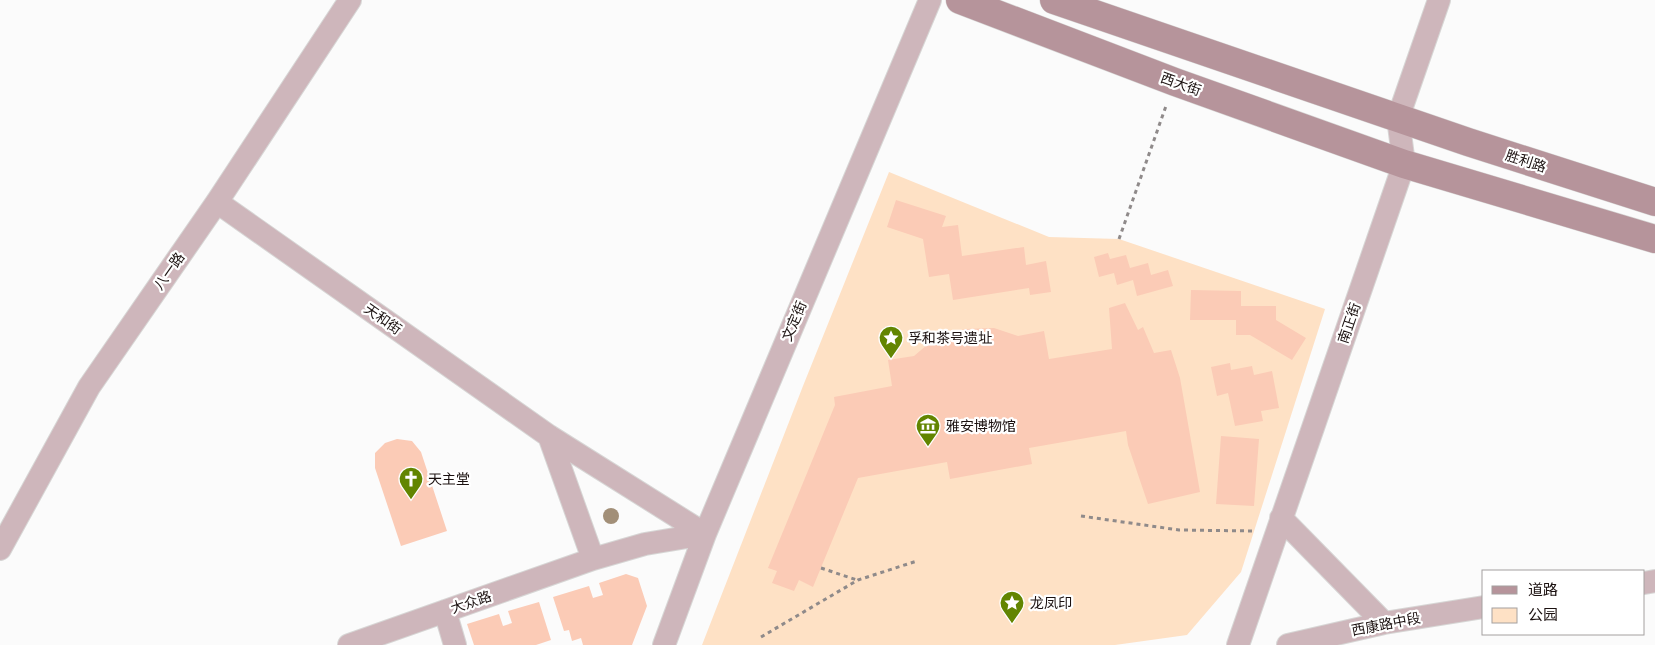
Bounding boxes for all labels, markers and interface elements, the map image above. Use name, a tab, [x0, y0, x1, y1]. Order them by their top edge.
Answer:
street label: 西大街	[1159, 69, 1203, 99]
street label: 胜利路	[1504, 147, 1548, 175]
street label: 八一路	[150, 249, 188, 293]
street label: 文定街	[778, 299, 810, 343]
street label: 天和街	[361, 300, 405, 338]
street label: 南正街	[1335, 301, 1363, 345]
place icon: 孚和茶号遗址	[878, 325, 904, 359]
place label: 孚和茶号遗址	[908, 330, 992, 346]
museum icon: 雅安博物馆	[915, 413, 941, 447]
place label: 雅安博物馆	[946, 418, 1016, 434]
church icon: 天主堂	[398, 466, 424, 500]
place label: 天主堂	[428, 471, 470, 487]
legend	[1482, 570, 1645, 635]
text: 道路	[1528, 581, 1558, 598]
street label: 大众路	[449, 588, 493, 616]
place icon: 龙凤印	[999, 590, 1025, 624]
place label: 龙凤印	[1030, 595, 1072, 611]
text: 公园	[1528, 606, 1558, 623]
street label: 西康路中段	[1350, 609, 1422, 639]

